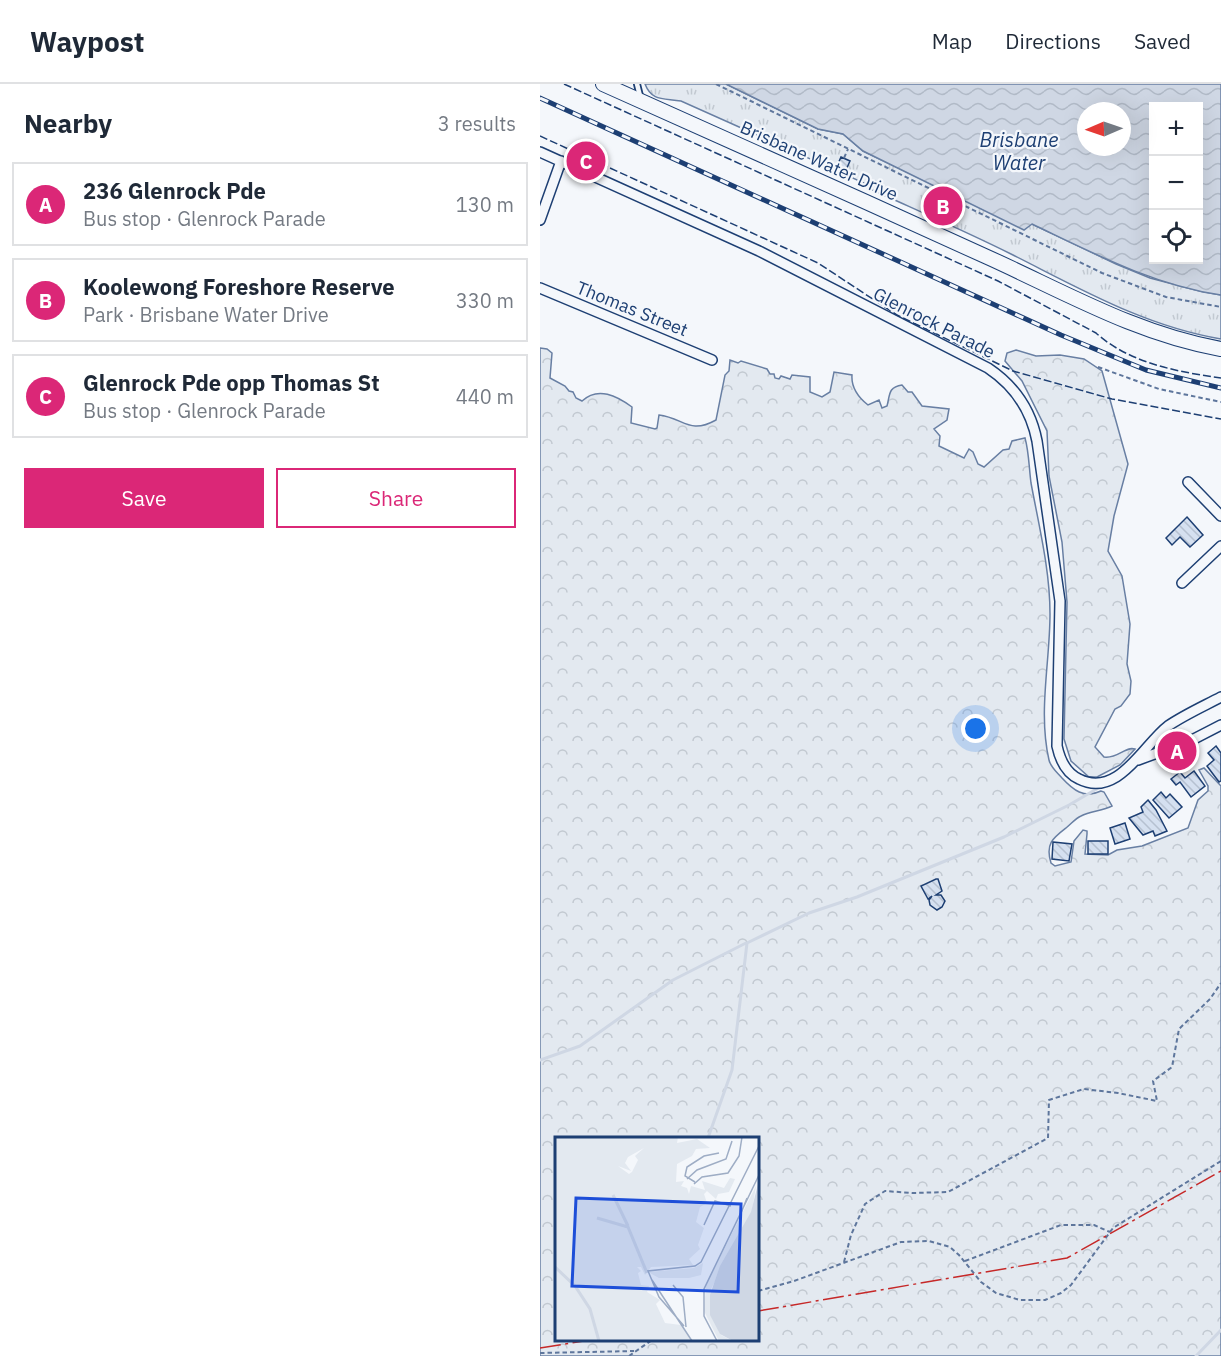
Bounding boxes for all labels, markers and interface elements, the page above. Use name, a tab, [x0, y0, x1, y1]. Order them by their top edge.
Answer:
text: Waypost	[30, 23, 144, 60]
text: Map	[932, 27, 972, 55]
text: Directions	[1005, 27, 1101, 55]
text: Saved	[1134, 27, 1191, 55]
north arrow	[1077, 102, 1131, 156]
map controls	[1149, 102, 1203, 264]
button: +	[1149, 102, 1203, 156]
text: Nearby	[24, 106, 112, 140]
text: 3 results	[438, 110, 516, 137]
street label: Brisbane Water Drive	[737, 115, 902, 206]
water label: Brisbane Water	[979, 126, 1059, 176]
pin: C	[566, 138, 606, 184]
button: −	[1149, 156, 1203, 210]
text: 236 Glenrock Pde	[83, 176, 266, 205]
pin: B	[924, 184, 962, 228]
text: A	[39, 191, 52, 218]
text: 130 m	[456, 191, 514, 218]
text: Bus stop · Glenrock Parade	[83, 205, 326, 232]
button: locate	[1149, 210, 1203, 264]
text: Koolewong Foreshore Reserve	[83, 272, 395, 301]
street label: Thomas Street	[573, 276, 691, 341]
street label: Glenrock Parade	[869, 282, 999, 363]
text: B	[39, 287, 52, 314]
text: 330 m	[456, 287, 514, 314]
text: Park · Brisbane Water Drive	[83, 301, 329, 328]
text: Glenrock Pde opp Thomas St	[83, 368, 380, 397]
text: C	[39, 383, 52, 410]
text: 440 m	[456, 383, 514, 410]
text: Bus stop · Glenrock Parade	[83, 397, 326, 424]
button: Save	[24, 468, 264, 528]
button: Share	[276, 468, 516, 528]
your location	[961, 714, 990, 743]
pin: A	[1158, 728, 1196, 774]
inset map	[555, 1137, 759, 1341]

